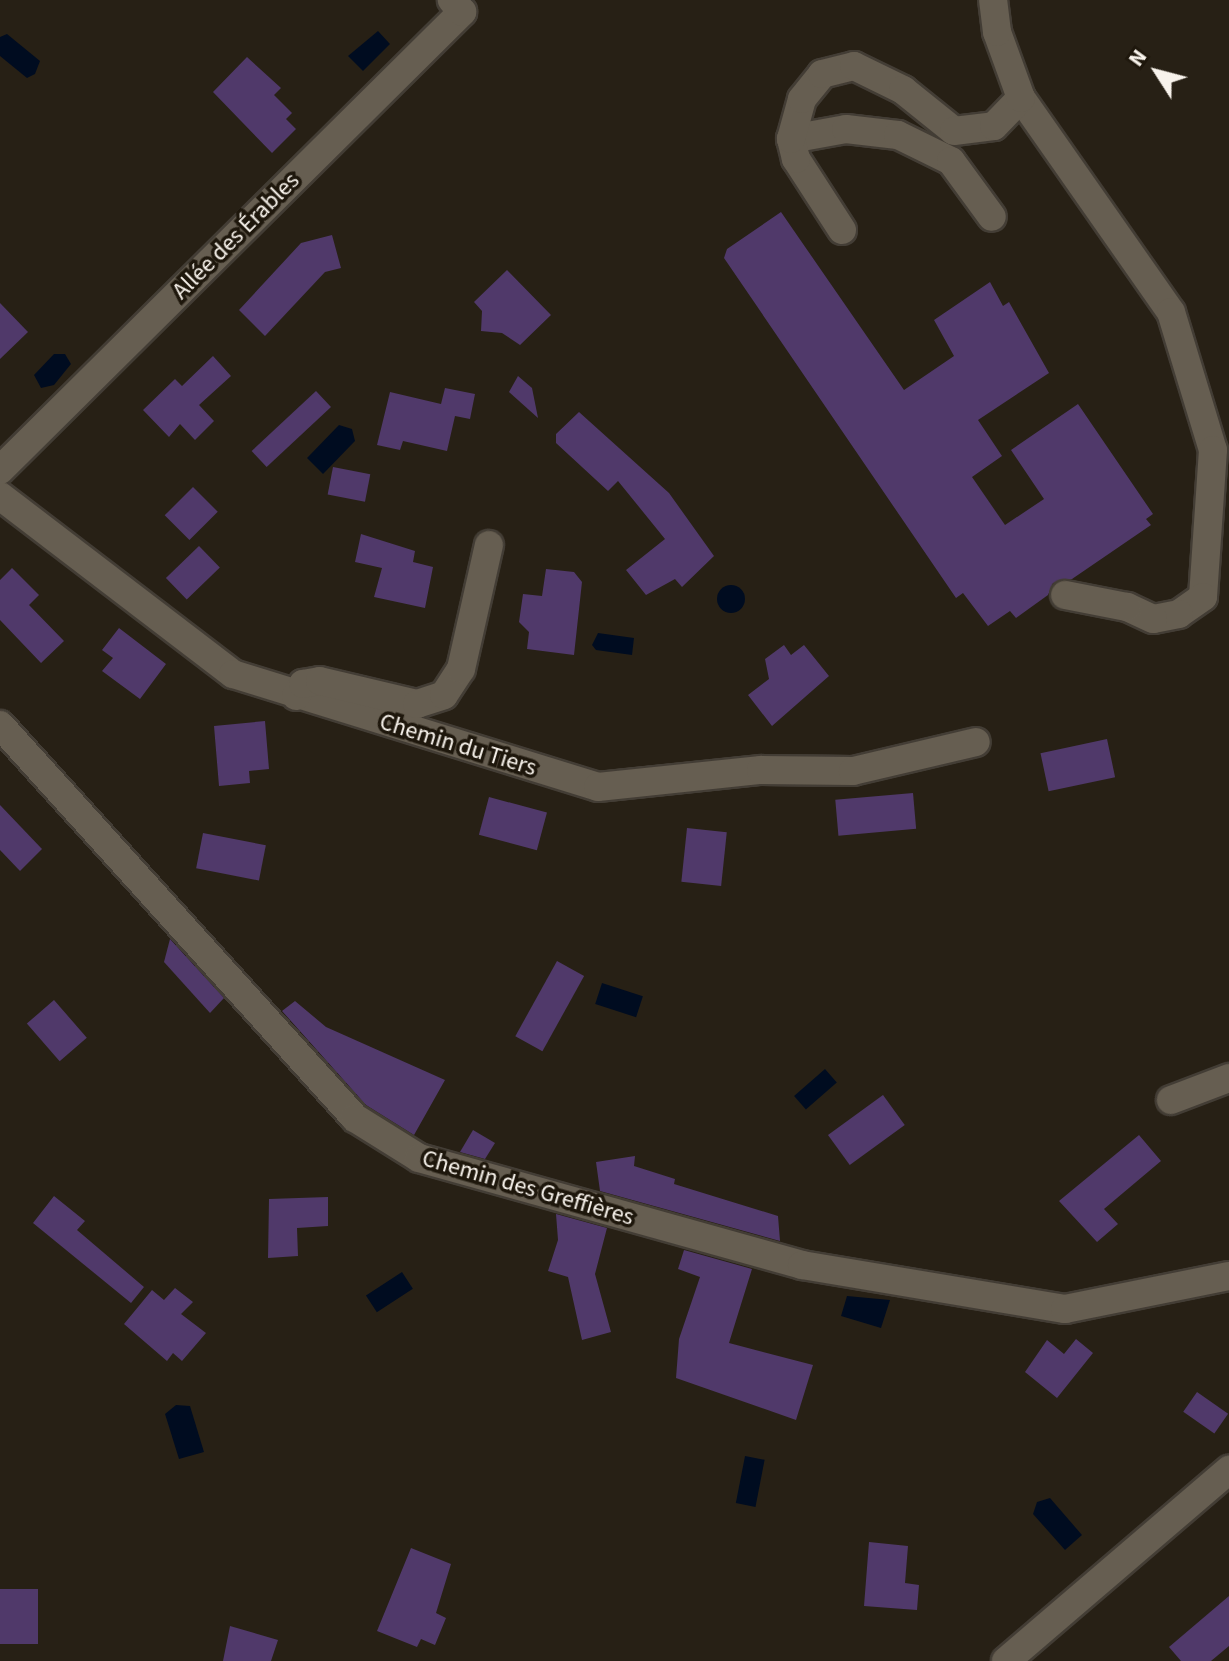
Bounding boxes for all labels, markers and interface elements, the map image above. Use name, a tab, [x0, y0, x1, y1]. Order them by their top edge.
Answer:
north arrow	[1117, 32, 1197, 112]
text: N	[1120, 43, 1155, 73]
street label: Allée des Érables	[166, 166, 306, 306]
street label: Chemin du Tiers	[376, 707, 540, 783]
street label: Chemin des Greffières	[419, 1144, 637, 1232]

